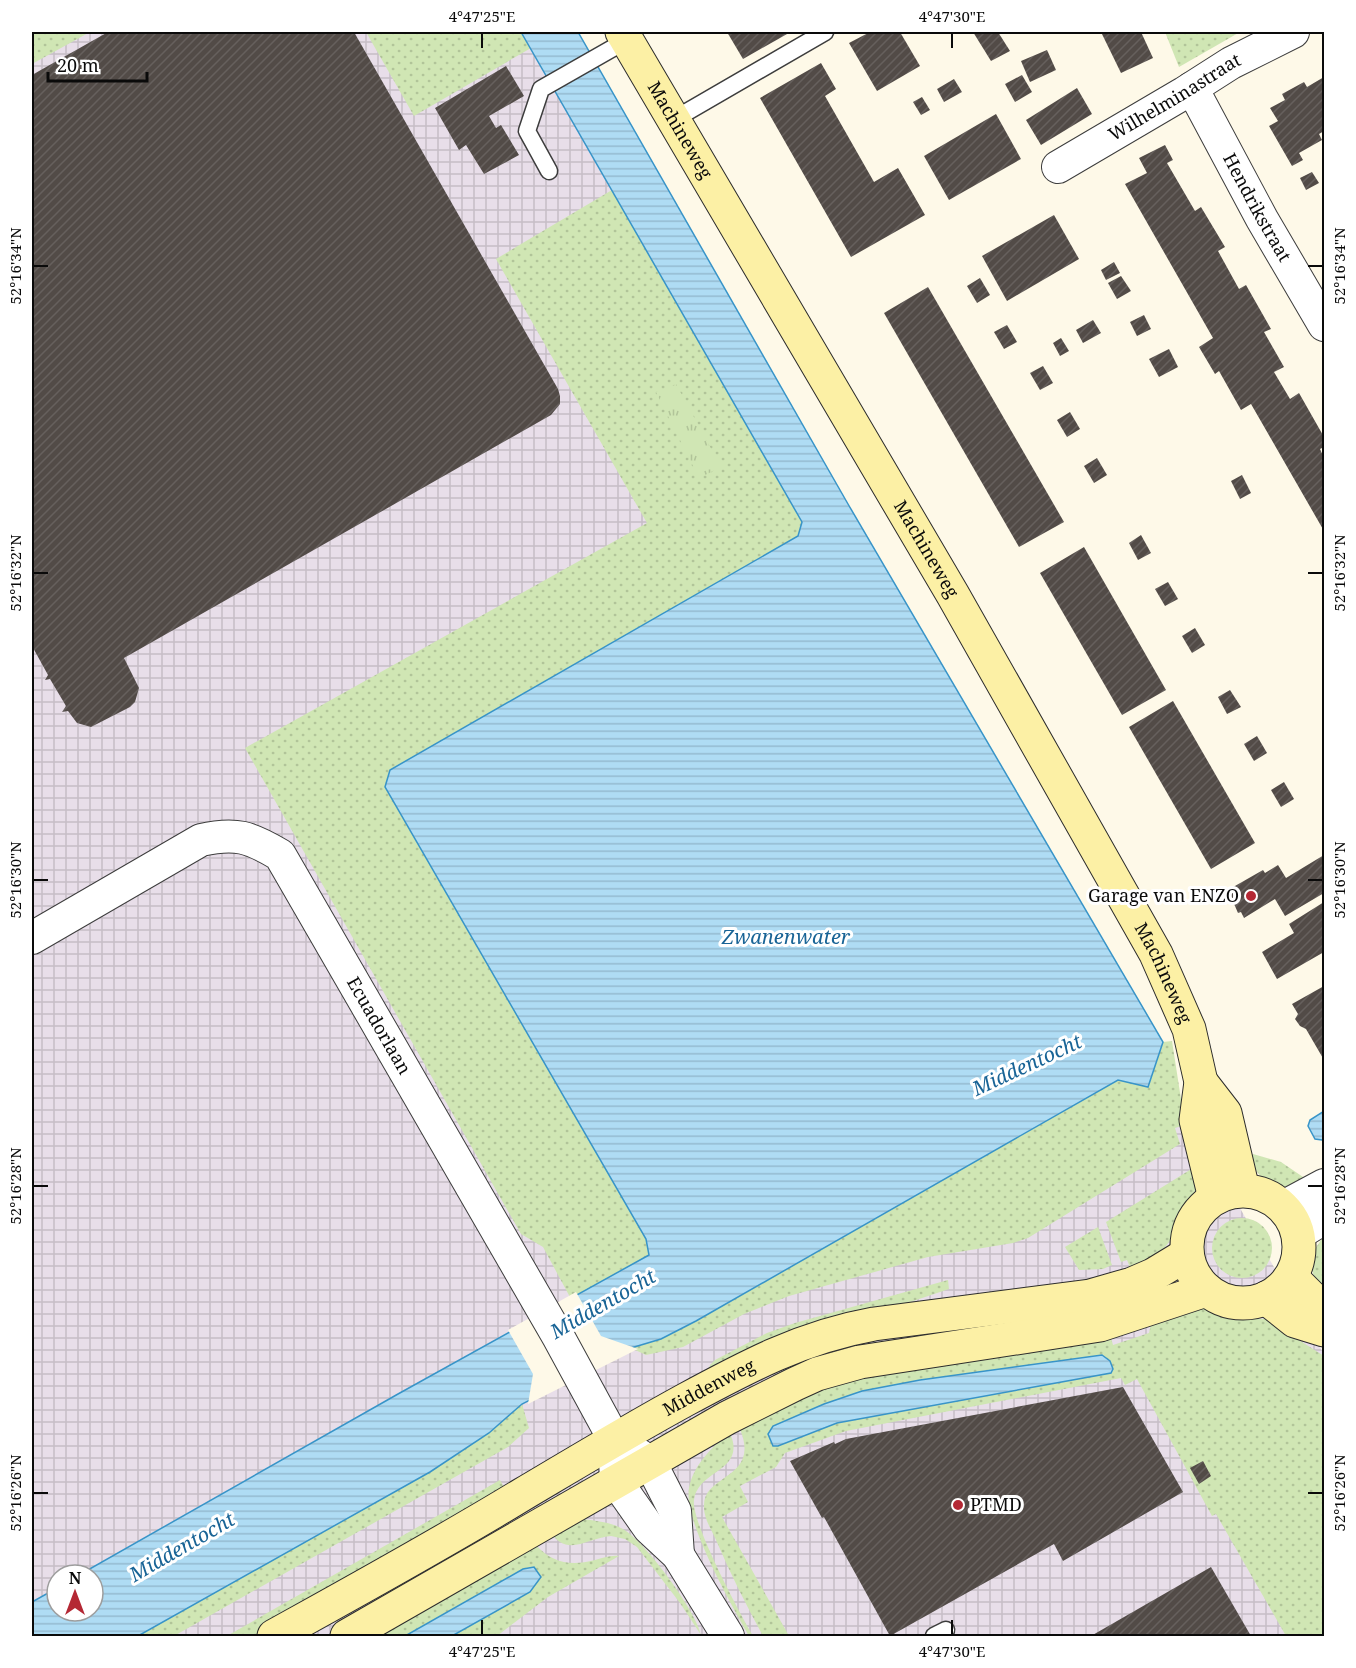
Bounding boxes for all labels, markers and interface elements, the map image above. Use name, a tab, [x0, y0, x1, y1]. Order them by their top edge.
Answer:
text: 4°47'25"E	[449, 6, 515, 26]
text: 4°47'30"E	[919, 6, 985, 26]
scale bar	[48, 45, 147, 83]
street label: Wilhelminastraat	[1104, 47, 1244, 146]
text: 20 m	[57, 53, 99, 77]
street label: Machineweg	[643, 77, 719, 183]
street label: Hendrikstraat	[1218, 149, 1297, 266]
text: 52°16'34"N	[5, 227, 25, 305]
text: 52°16'34"N	[1329, 227, 1349, 305]
street label: Machineweg	[889, 496, 965, 602]
text: 52°16'32"N	[5, 534, 25, 612]
text: 52°16'32"N	[1329, 534, 1349, 612]
text: 52°16'30"N	[5, 841, 25, 919]
text: 52°16'30"N	[1329, 841, 1349, 919]
place label: Garage van ENZO	[1088, 883, 1239, 907]
marker: Garage van ENZO	[1244, 889, 1258, 903]
street label: Machineweg	[1130, 918, 1198, 1027]
water label: Zwanenwater	[721, 923, 851, 950]
street label: Ecuadorlaan	[342, 972, 417, 1079]
water label: Middentocht	[967, 1027, 1086, 1102]
text: 52°16'28"N	[5, 1147, 25, 1225]
text: 52°16'28"N	[1329, 1147, 1349, 1225]
water label: Middentocht	[544, 1262, 661, 1345]
street label: Middenweg	[658, 1352, 759, 1421]
text: 52°16'26"N	[5, 1454, 25, 1532]
text: 52°16'26"N	[1329, 1454, 1349, 1532]
place label: PTMD	[970, 1492, 1022, 1516]
marker: PTMD	[951, 1498, 965, 1512]
water label: Middentocht	[123, 1505, 240, 1588]
north arrow	[45, 1563, 105, 1623]
text: N	[69, 1567, 82, 1589]
text: 4°47'25"E	[449, 1641, 515, 1661]
text: 4°47'30"E	[919, 1641, 985, 1661]

